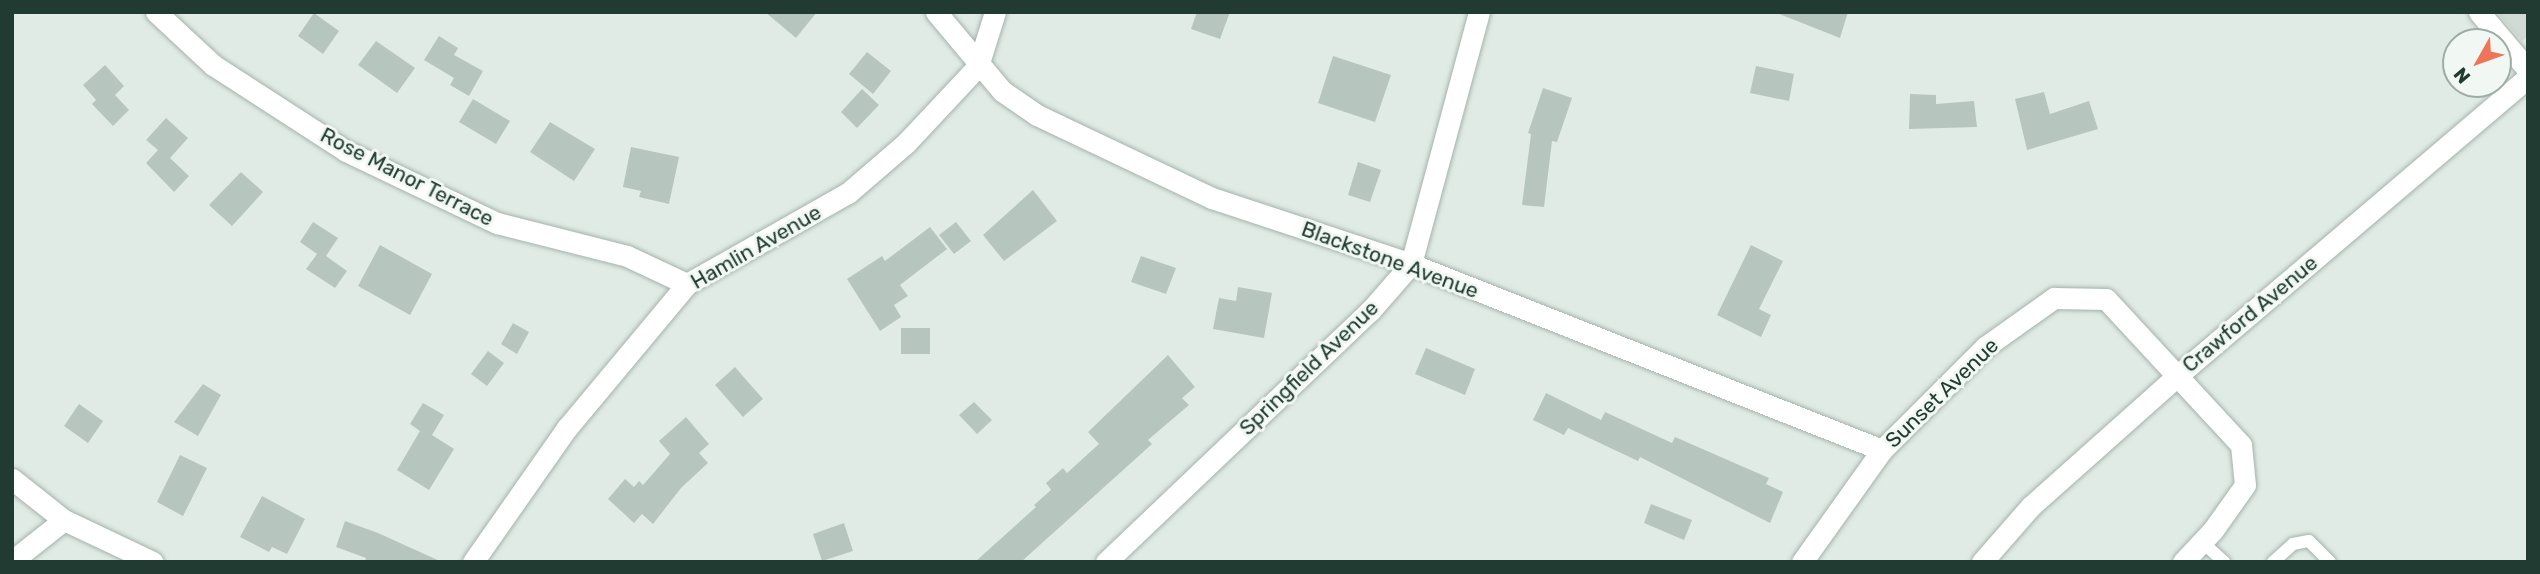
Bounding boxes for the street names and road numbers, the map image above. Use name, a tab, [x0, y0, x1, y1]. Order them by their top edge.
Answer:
street label: Rose Manor Terrace	[316, 122, 498, 232]
street label: Hamlin Avenue	[686, 199, 826, 295]
street label: Blackstone Avenue	[1298, 216, 1482, 304]
street label: Crawford Avenue	[2177, 250, 2323, 378]
street label: Springfield Avenue	[1234, 295, 1384, 441]
street label: Sunset Avenue	[1880, 333, 2004, 453]

